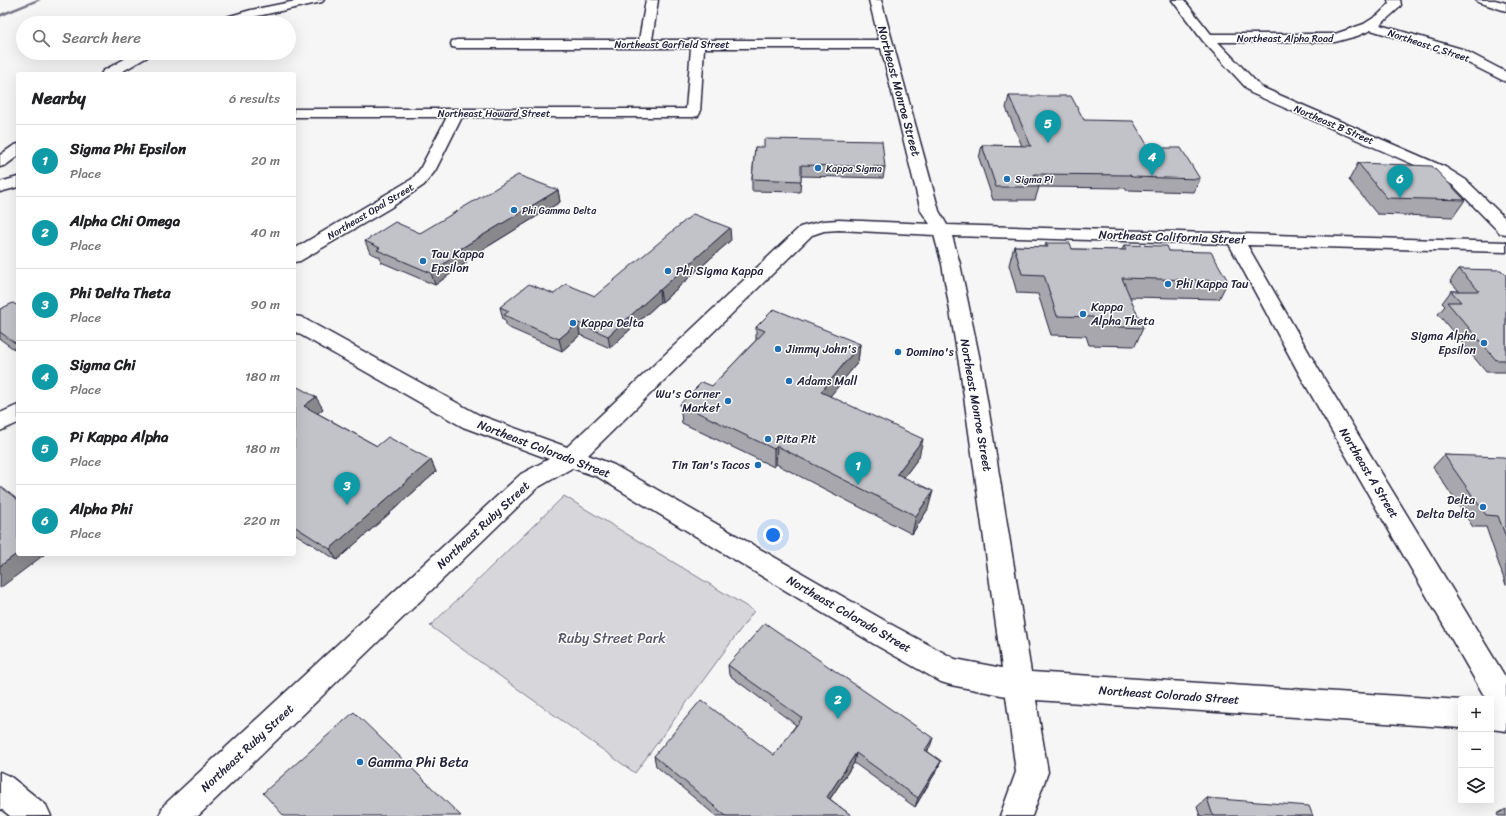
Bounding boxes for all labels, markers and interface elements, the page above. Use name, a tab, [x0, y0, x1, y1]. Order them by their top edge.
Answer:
search box	[16, 16, 296, 60]
street label: Northeast Monroe Street	[871, 23, 927, 159]
street label: Northeast C Street	[1385, 24, 1473, 68]
text: Search here	[62, 25, 141, 51]
icon: search	[30, 27, 52, 49]
street label: Northeast Alpha Road	[1237, 30, 1334, 48]
street label: Northeast Garfield Street	[614, 36, 730, 54]
text: Nearby	[32, 83, 86, 113]
text: 6 results	[229, 87, 280, 110]
street label: Northeast B Street	[1291, 100, 1377, 150]
street label: Northeast Howard Street	[438, 105, 551, 123]
pin: 5	[1035, 110, 1061, 143]
text: Sigma Phi Epsilon	[70, 136, 186, 162]
pin: 4	[1139, 143, 1165, 176]
text: 1	[42, 149, 48, 172]
text: 20 m	[251, 149, 280, 172]
place label: Kappa Sigma	[826, 160, 882, 178]
text: Place	[70, 162, 101, 185]
marker: Kappa Sigma	[813, 163, 823, 173]
pin: 6	[1387, 165, 1413, 198]
place label: Sigma Pi	[1015, 171, 1053, 189]
marker: Sigma Pi	[1002, 174, 1012, 184]
street label: Northeast Opal Street	[324, 178, 418, 245]
place label: Phi Gamma Delta	[522, 202, 597, 220]
marker: Phi Gamma Delta	[509, 205, 519, 215]
text: Alpha Chi Omega	[70, 208, 180, 234]
text: 2	[41, 221, 49, 244]
text: 40 m	[250, 221, 280, 244]
street label: Northeast California Street	[1098, 223, 1247, 251]
text: Place	[70, 234, 101, 257]
place label: Tau Kappa Epsilon	[431, 243, 484, 279]
marker: Tau Kappa Epsilon	[418, 256, 428, 266]
place label: Phi Sigma Kappa	[676, 260, 764, 282]
marker: Phi Sigma Kappa	[663, 266, 673, 276]
place label: Phi Kappa Tau	[1176, 273, 1249, 295]
marker: Phi Kappa Tau	[1163, 279, 1173, 289]
text: Phi Delta Theta	[70, 280, 171, 306]
text: 3	[41, 293, 49, 316]
text: 90 m	[250, 293, 280, 316]
place label: Kappa Alpha Theta	[1090, 296, 1154, 332]
text: Place	[70, 306, 101, 329]
marker: Kappa Alpha Theta	[1078, 309, 1088, 319]
place label: Kappa Delta	[581, 312, 644, 334]
marker: Kappa Delta	[568, 318, 578, 328]
place label: Sigma Alpha Epsilon	[1411, 325, 1477, 361]
street label: Northeast Monroe Street	[953, 337, 999, 473]
place label: Jimmy John's	[785, 338, 857, 360]
marker: Sigma Alpha Epsilon	[1479, 338, 1489, 348]
place label: Domino's	[906, 341, 954, 363]
marker: Jimmy John's	[773, 344, 783, 354]
marker: Domino's	[893, 347, 903, 357]
text: Sigma Chi	[70, 352, 135, 378]
text: 4	[41, 365, 49, 388]
text: 180 m	[245, 365, 280, 388]
place label: Adams Mall	[796, 370, 858, 392]
marker: Adams Mall	[784, 376, 794, 386]
text: Place	[70, 378, 101, 401]
place label: Wu's Corner Market	[655, 383, 721, 419]
marker: Wu's Corner Market	[723, 396, 733, 406]
street label: Northeast Colorado Street	[474, 413, 614, 485]
street label: Northeast A Street	[1333, 423, 1405, 523]
text: Pi Kappa Alpha	[70, 424, 169, 450]
place label: Pita Pit	[776, 428, 817, 450]
marker: Pita Pit	[763, 434, 773, 444]
text: 5	[41, 437, 49, 460]
text: 180 m	[245, 437, 280, 460]
text: Place	[70, 450, 101, 473]
pin: 1	[845, 452, 871, 485]
place label: Tin Tan's Tacos	[672, 454, 750, 476]
marker: Tin Tan's Tacos	[753, 460, 763, 470]
pin: 3	[334, 472, 360, 505]
street label: Northeast Ruby Street	[431, 475, 535, 575]
place label: Delta Delta Delta	[1416, 489, 1476, 525]
text: Alpha Phi	[70, 496, 132, 522]
marker: Delta Delta Delta	[1478, 502, 1488, 512]
text: 6	[41, 509, 49, 532]
text: 220 m	[243, 509, 280, 532]
text: Place	[70, 522, 101, 545]
your location	[763, 525, 783, 545]
street label: Northeast Colorado Street	[782, 569, 916, 659]
park label: Ruby Street Park	[558, 626, 666, 651]
street label: Northeast Colorado Street	[1098, 679, 1240, 711]
pin: 2	[825, 686, 851, 719]
map controls	[1458, 696, 1494, 804]
button: +	[1458, 696, 1494, 732]
street label: Northeast Ruby Street	[195, 698, 299, 798]
button: −	[1458, 732, 1494, 768]
place label: Gamma Phi Beta	[368, 750, 469, 775]
marker: Gamma Phi Beta	[355, 757, 365, 767]
button: layers	[1458, 768, 1494, 804]

